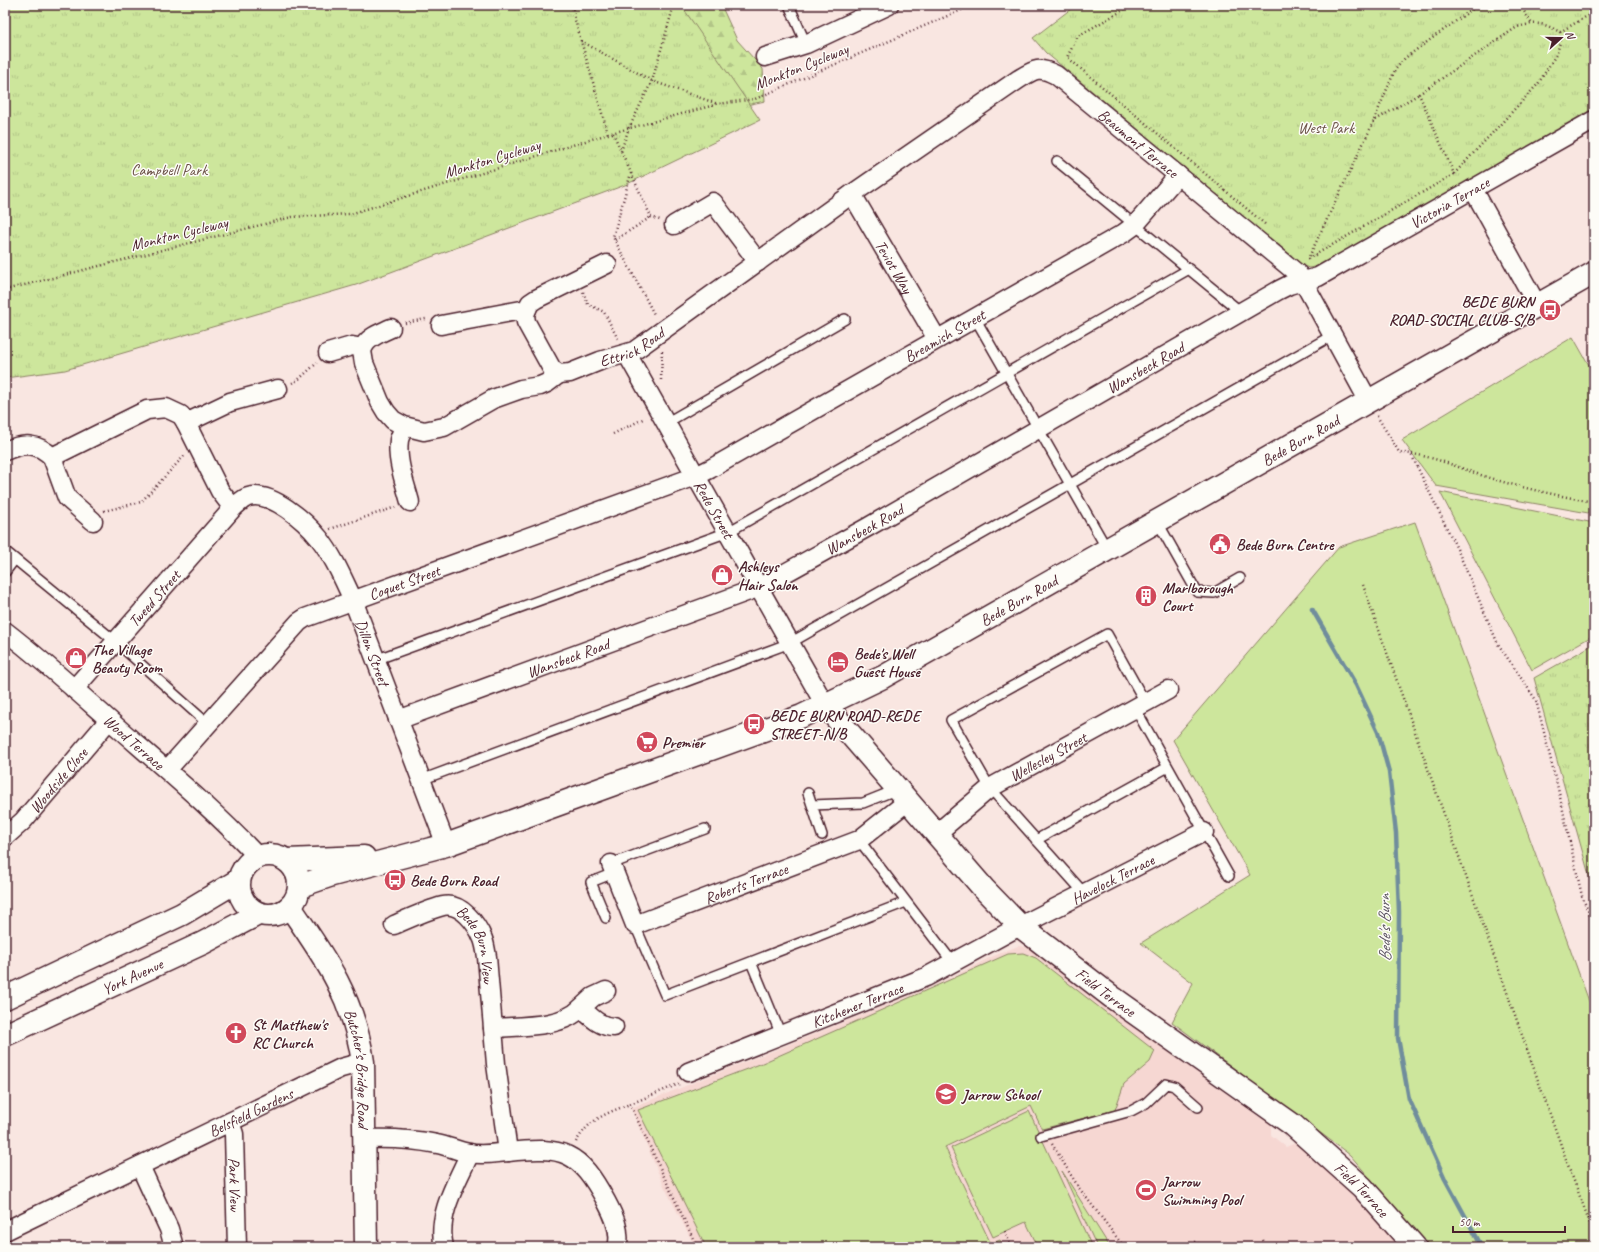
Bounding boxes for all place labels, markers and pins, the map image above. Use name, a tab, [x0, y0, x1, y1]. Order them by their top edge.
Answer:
place label: BEDE BURN ROAD-SOCIAL CLUB-S/B	[1389, 292, 1537, 330]
bus stop icon: BEDE BURN ROAD-SOCIAL CLUB-S/B	[1537, 297, 1563, 323]
public building icon: Bede Burn Centre	[1207, 531, 1233, 557]
place label: Bede Burn Centre	[1236, 535, 1335, 555]
place label: Ashleys Hair Salon	[738, 557, 799, 595]
shop icon: Ashleys Hair Salon	[709, 562, 735, 588]
place label: Marlborough Court	[1162, 578, 1234, 616]
building icon: Marlborough Court	[1133, 583, 1159, 609]
place label: The Village Beauty Room	[92, 640, 163, 678]
place label: Bede's Well Guest House	[854, 644, 921, 682]
shop icon: The Village Beauty Room	[63, 645, 89, 671]
hotel icon: Bede's Well Guest House	[825, 649, 851, 675]
place label: BEDE BURN ROAD-REDE STREET-N/B	[770, 706, 923, 744]
bus stop icon: BEDE BURN ROAD-REDE STREET-N/B	[741, 711, 767, 737]
supermarket icon: Premier	[634, 729, 660, 755]
place label: Premier	[662, 733, 707, 753]
bus stop icon: Bede Burn Road	[382, 867, 408, 893]
place label: Bede Burn Road	[410, 871, 500, 891]
place label: St Matthew's RC Church	[252, 1015, 329, 1053]
church icon: St Matthew's RC Church	[223, 1020, 249, 1046]
school or university icon: Jarrow School	[933, 1081, 959, 1107]
place label: Jarrow School	[961, 1085, 1042, 1105]
place label: Jarrow Swimming Pool	[1161, 1172, 1245, 1210]
sports icon: Jarrow Swimming Pool	[1133, 1177, 1159, 1203]

